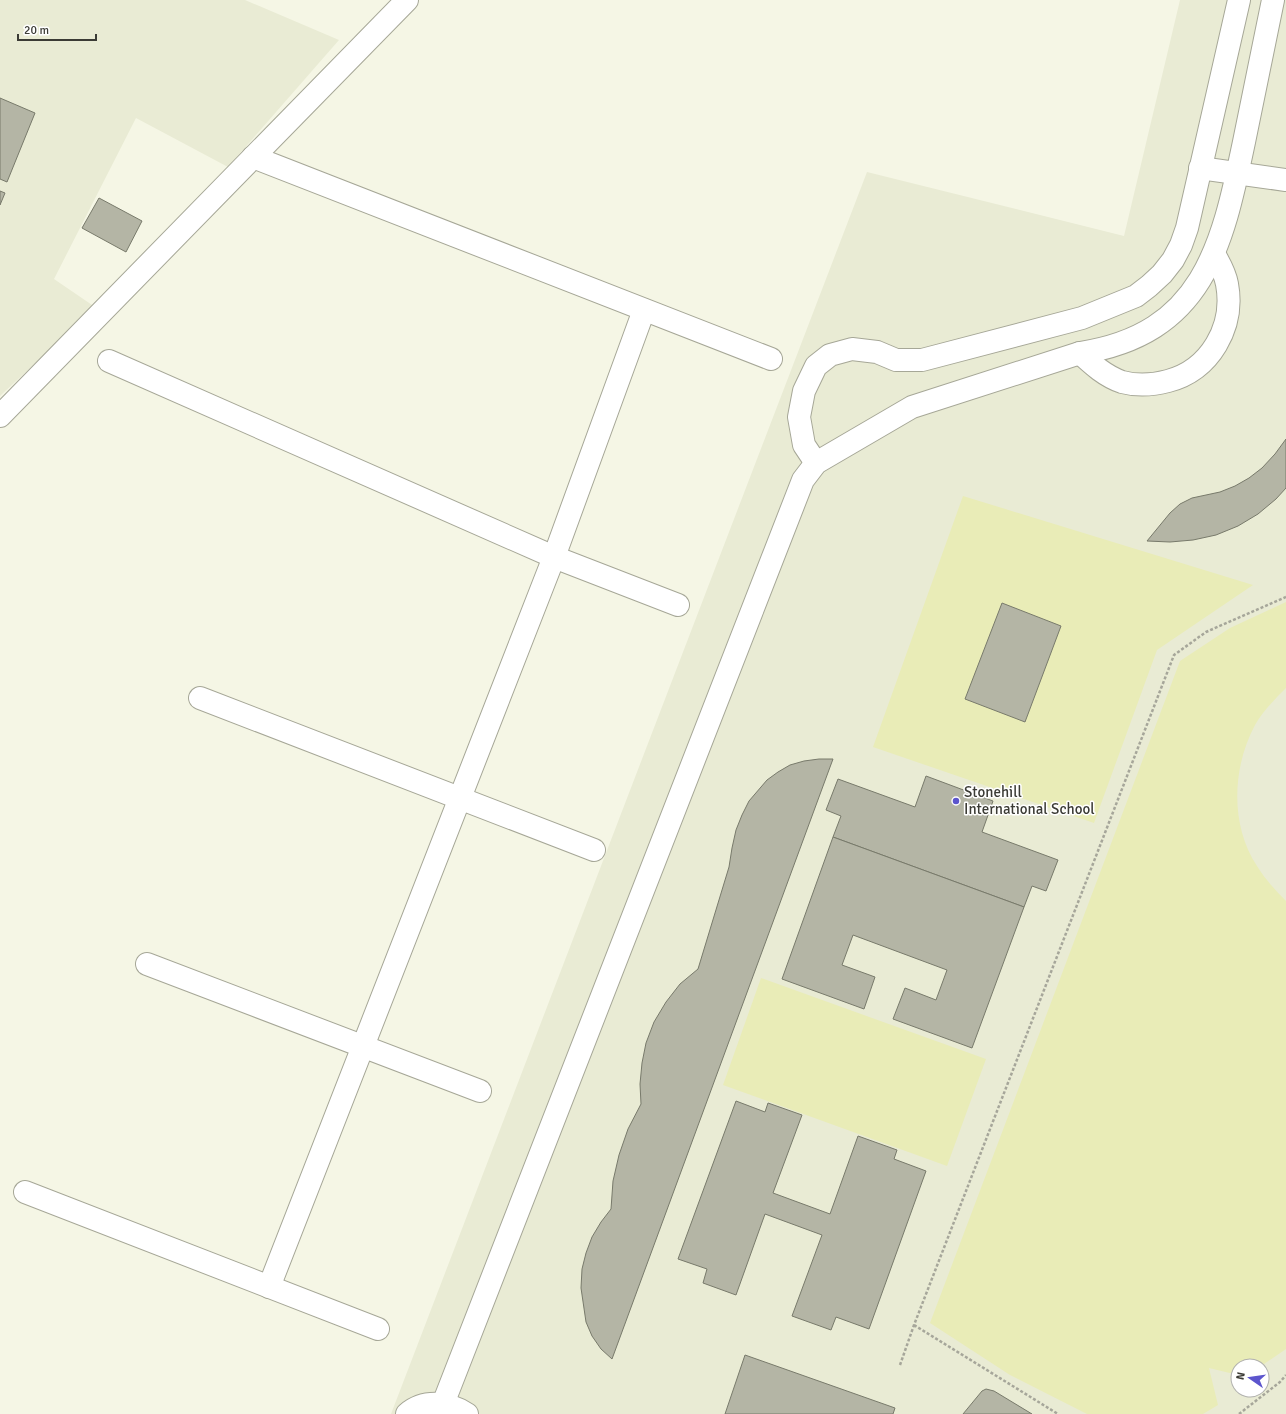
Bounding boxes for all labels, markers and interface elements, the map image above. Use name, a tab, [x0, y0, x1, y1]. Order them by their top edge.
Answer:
scale bar	[18, 16, 96, 42]
text: 20 m	[24, 23, 49, 38]
place label: Stonehill International School	[964, 783, 1095, 818]
marker: Stonehill International School	[951, 796, 961, 806]
north arrow	[1230, 1358, 1270, 1398]
text: N	[1234, 1371, 1248, 1381]

